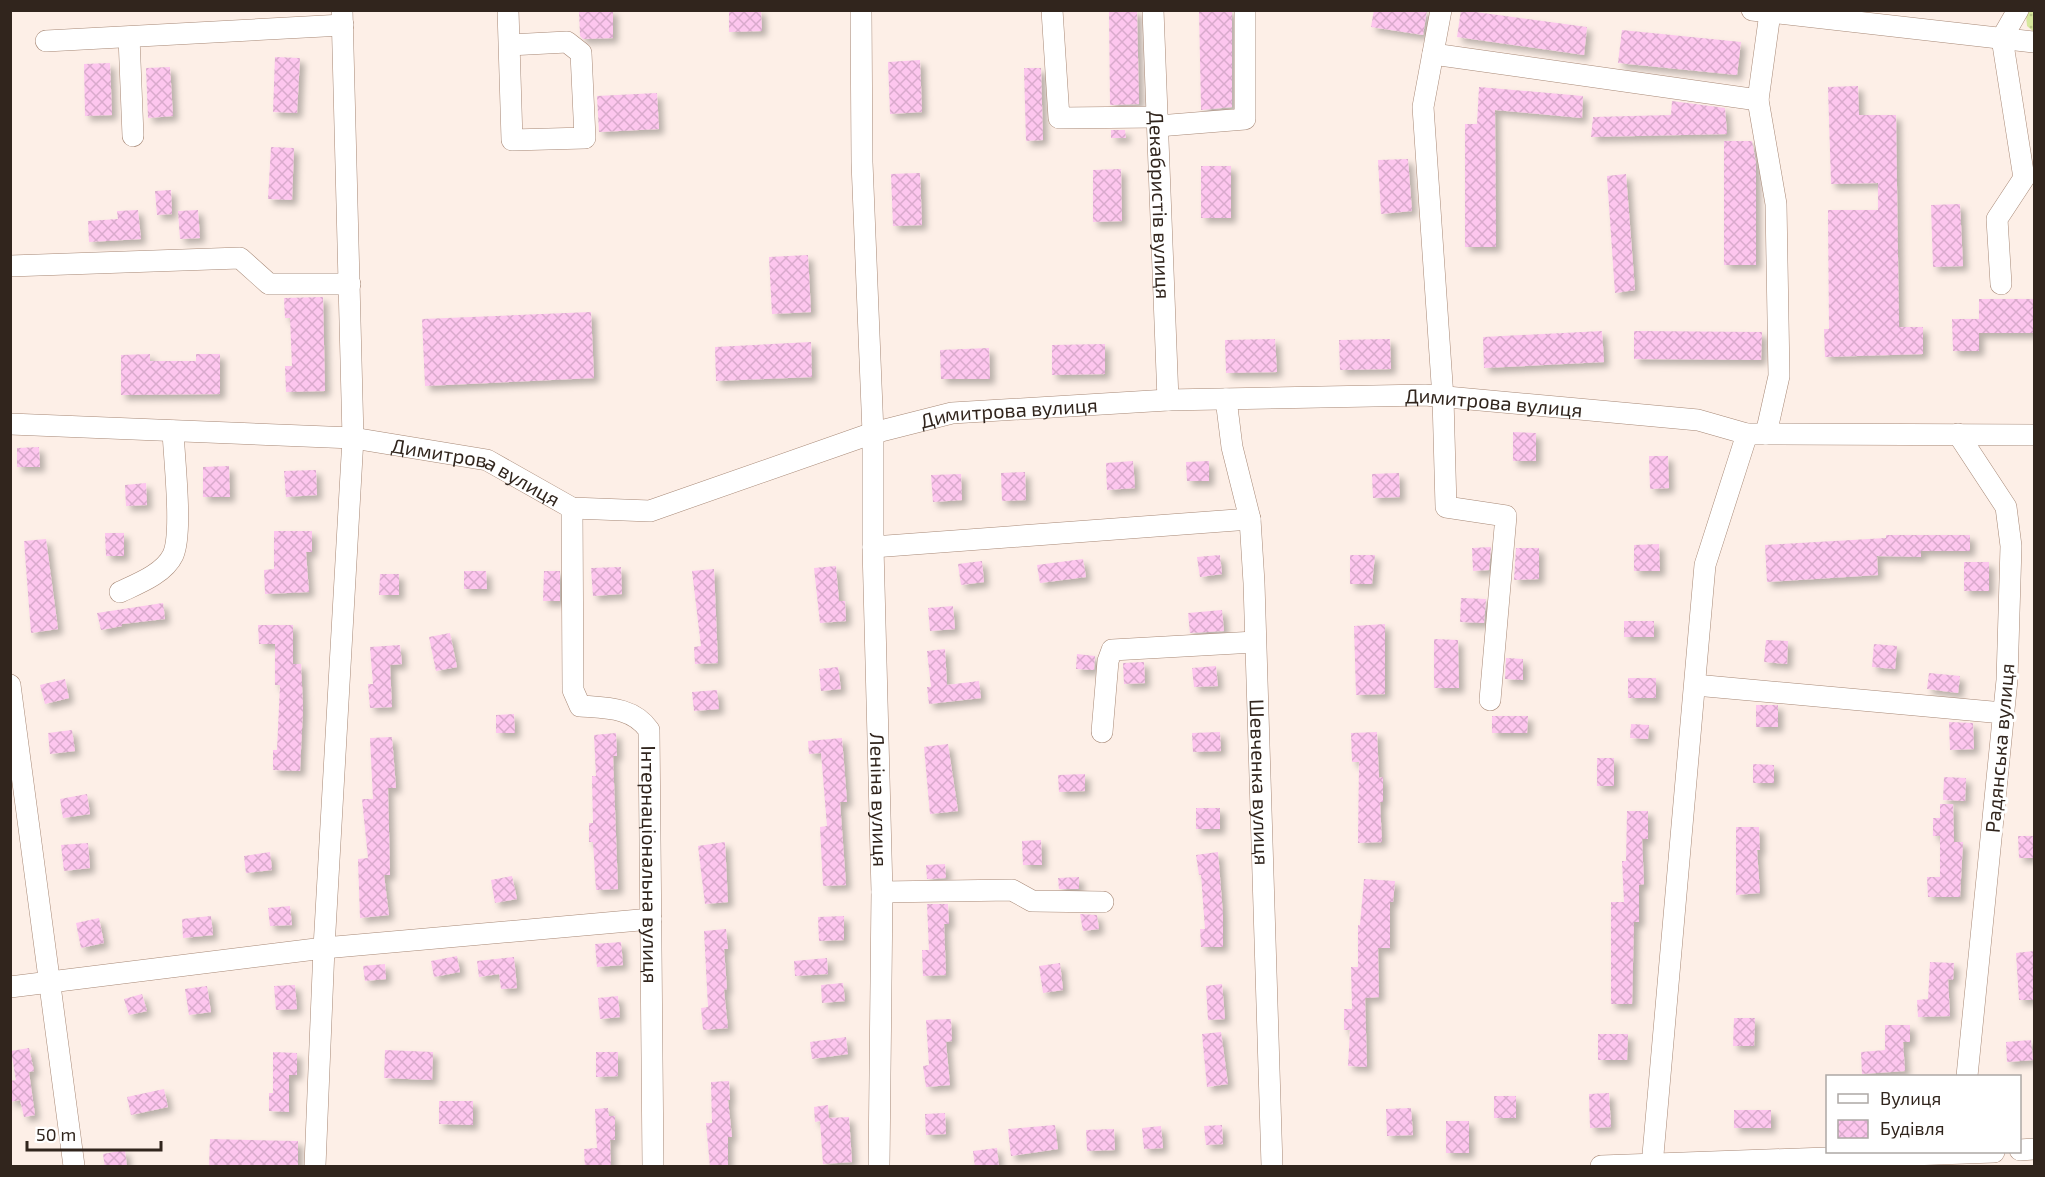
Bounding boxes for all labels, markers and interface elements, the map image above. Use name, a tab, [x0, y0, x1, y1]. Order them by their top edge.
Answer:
street label: Декабристів вулиця	[1145, 110, 1176, 299]
street label: Димитрова вулиця	[1405, 383, 1584, 421]
street label: Димитрова вулиця	[917, 392, 1098, 433]
street label: Димитрова вулиця	[390, 433, 564, 511]
street label: Радянська вулиця	[1980, 662, 2019, 834]
street label: Шевченка вулиця	[1246, 699, 1275, 866]
street label: Леніна вулиця	[866, 732, 893, 867]
street label: Інтернаціональна вулиця	[637, 745, 663, 984]
legend	[1826, 1075, 2021, 1153]
text: Вулиця	[1880, 1087, 1941, 1109]
scale bar	[27, 1114, 160, 1152]
text: Будівля	[1880, 1117, 1944, 1139]
text: 50 m	[36, 1123, 76, 1145]

